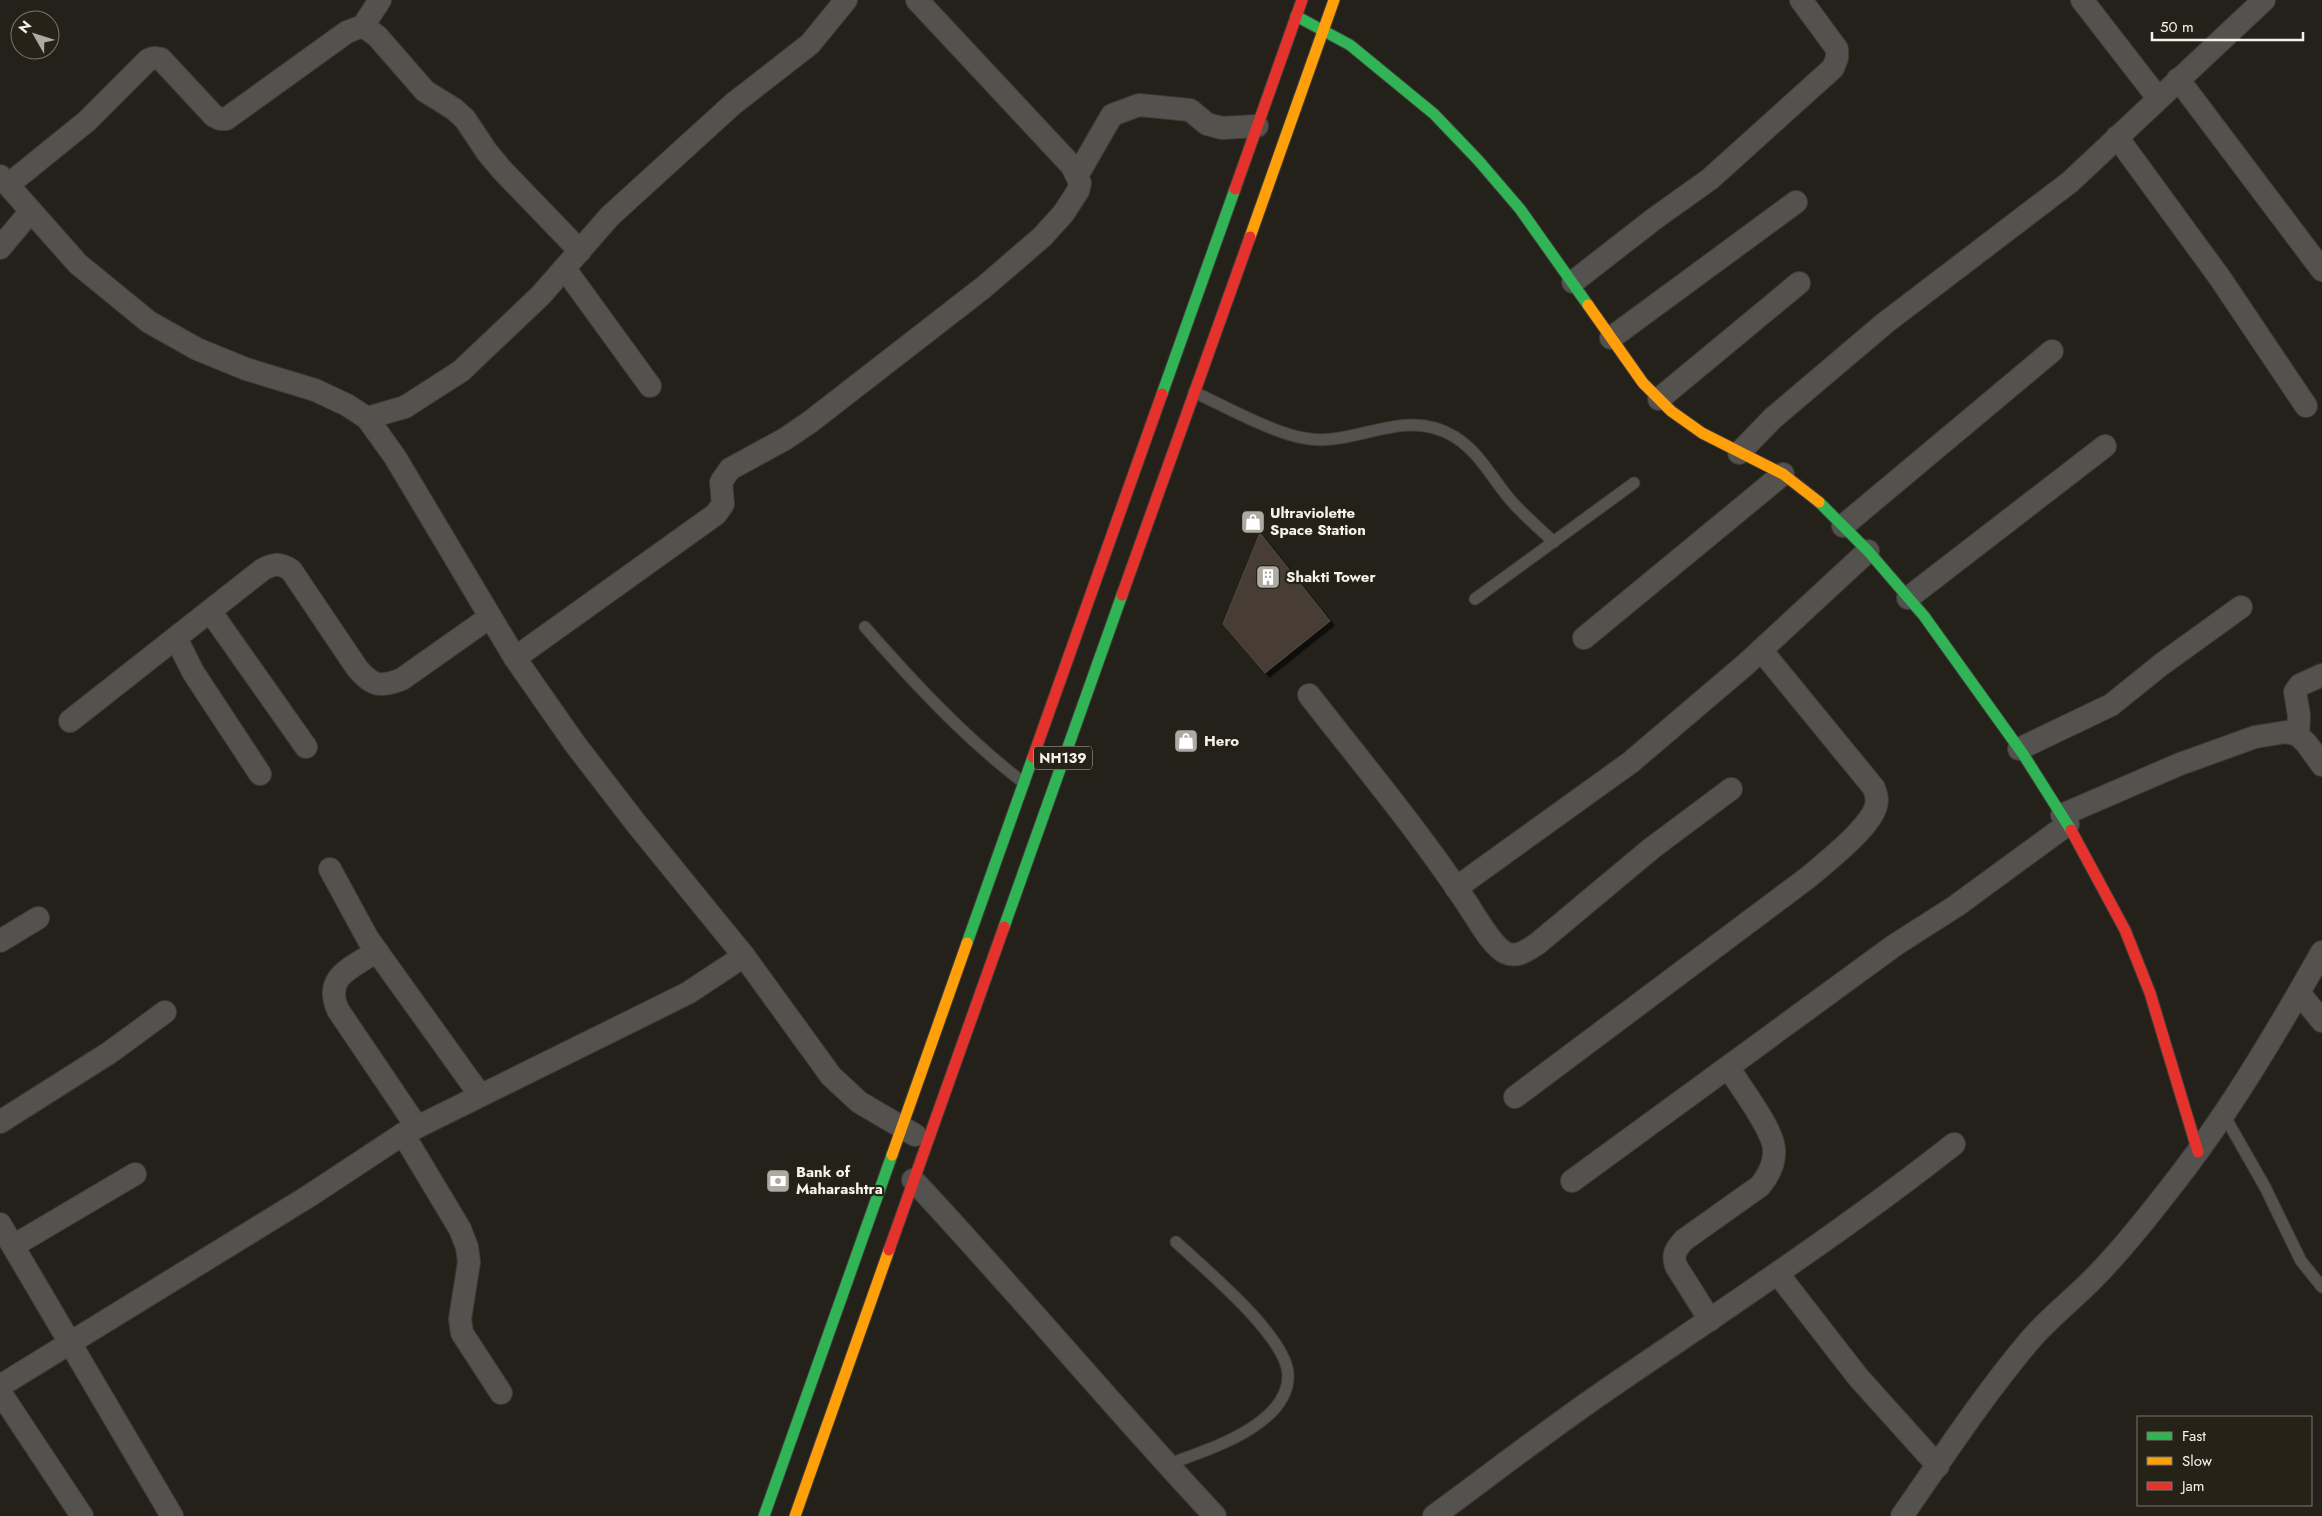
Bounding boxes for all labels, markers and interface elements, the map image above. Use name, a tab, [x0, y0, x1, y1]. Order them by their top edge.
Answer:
north arrow	[10, 10, 60, 60]
scale bar	[2152, 10, 2303, 42]
text: N	[14, 16, 36, 37]
text: 50 m	[2160, 16, 2194, 38]
place label: Ultraviolette Space Station	[1270, 502, 1366, 541]
shop icon: Ultraviolette Space Station	[1240, 509, 1266, 535]
building icon: Shakti Tower	[1255, 564, 1281, 590]
place label: Shakti Tower	[1286, 566, 1376, 588]
shop icon: Hero	[1173, 728, 1199, 754]
place label: Hero	[1204, 730, 1239, 752]
road number: NH139	[1034, 746, 1092, 770]
place label: Bank of Maharashtra	[796, 1161, 883, 1200]
bank icon: Bank of Maharashtra	[765, 1168, 791, 1194]
legend	[2137, 1416, 2312, 1506]
text: Fast	[2182, 1425, 2206, 1447]
text: Slow	[2182, 1450, 2213, 1472]
text: Jam	[2180, 1475, 2205, 1497]

